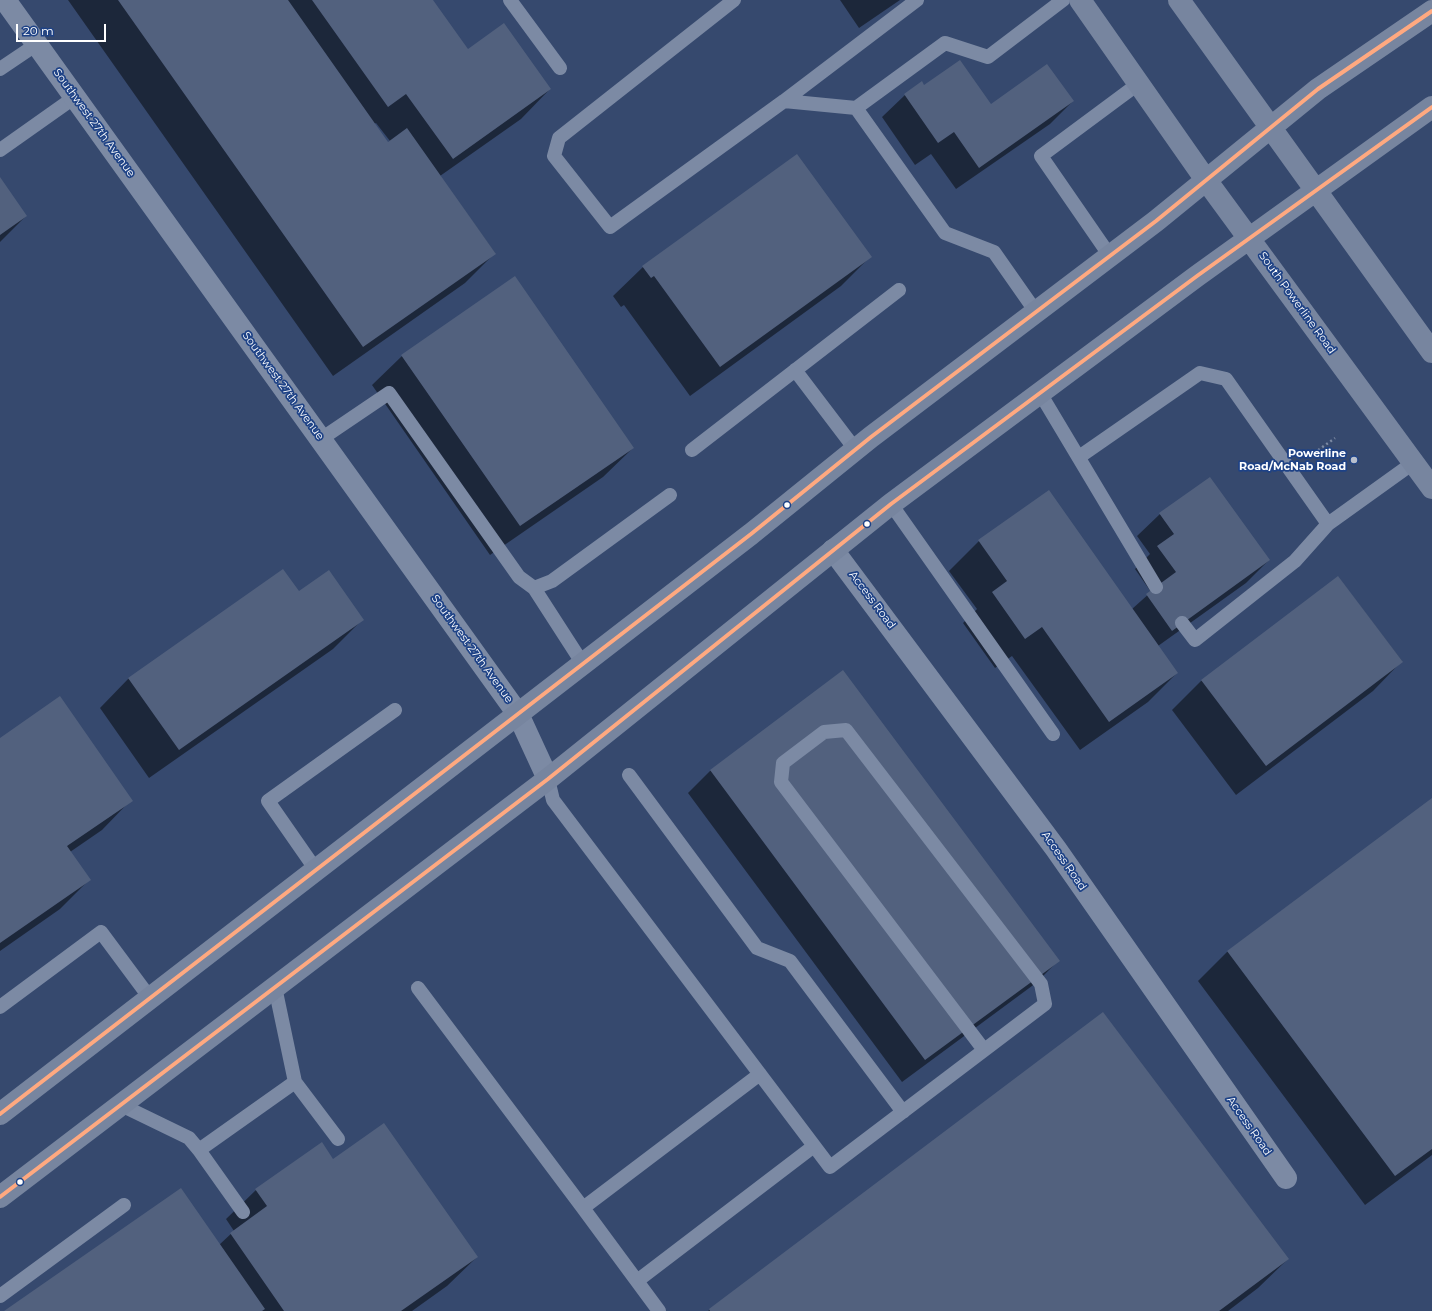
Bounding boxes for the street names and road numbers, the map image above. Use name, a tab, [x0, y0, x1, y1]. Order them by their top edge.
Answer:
street label: Southwest 27th Avenue	[50, 66, 138, 180]
street label: South Powerline Road	[1256, 250, 1338, 356]
street label: Southwest 27th Avenue	[239, 329, 327, 443]
street label: Access Road	[846, 568, 898, 632]
street label: Southwest 27th Avenue	[428, 592, 516, 706]
street label: Access Road	[1039, 829, 1089, 893]
street label: Access Road	[1224, 1094, 1274, 1158]

